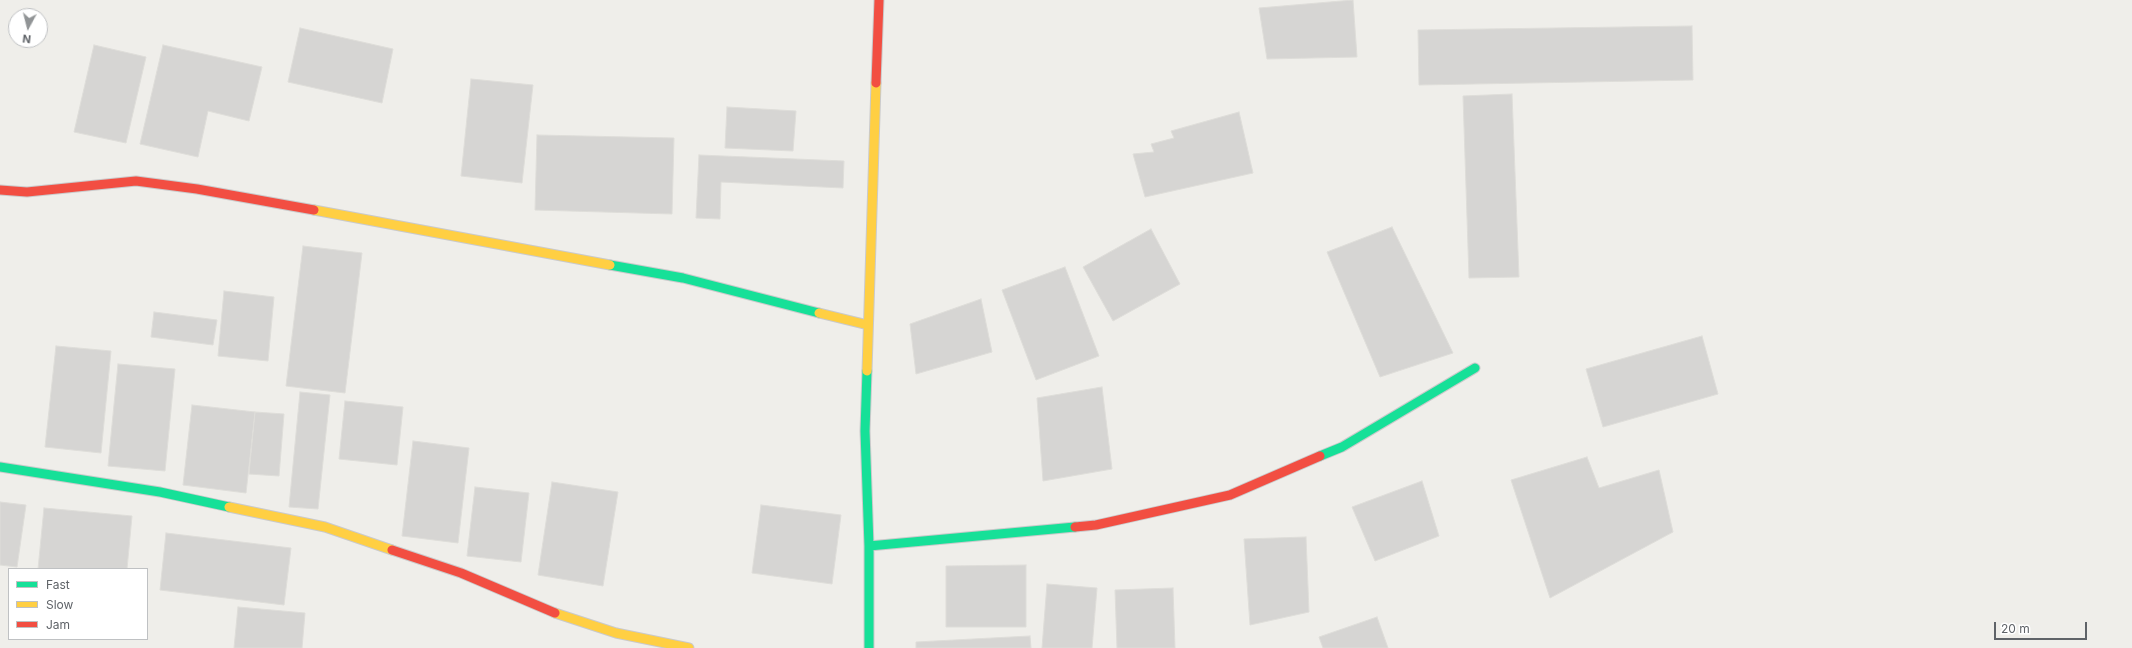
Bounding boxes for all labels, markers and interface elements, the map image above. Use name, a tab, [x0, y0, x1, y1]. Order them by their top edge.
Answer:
north arrow	[8, 8, 48, 48]
text: N	[22, 31, 32, 46]
legend	[8, 568, 148, 640]
text: Fast	[46, 577, 70, 592]
text: Slow	[46, 597, 73, 612]
scale bar	[1996, 614, 2089, 640]
text: Jam	[46, 617, 70, 632]
text: 20 m	[2001, 621, 2030, 636]

